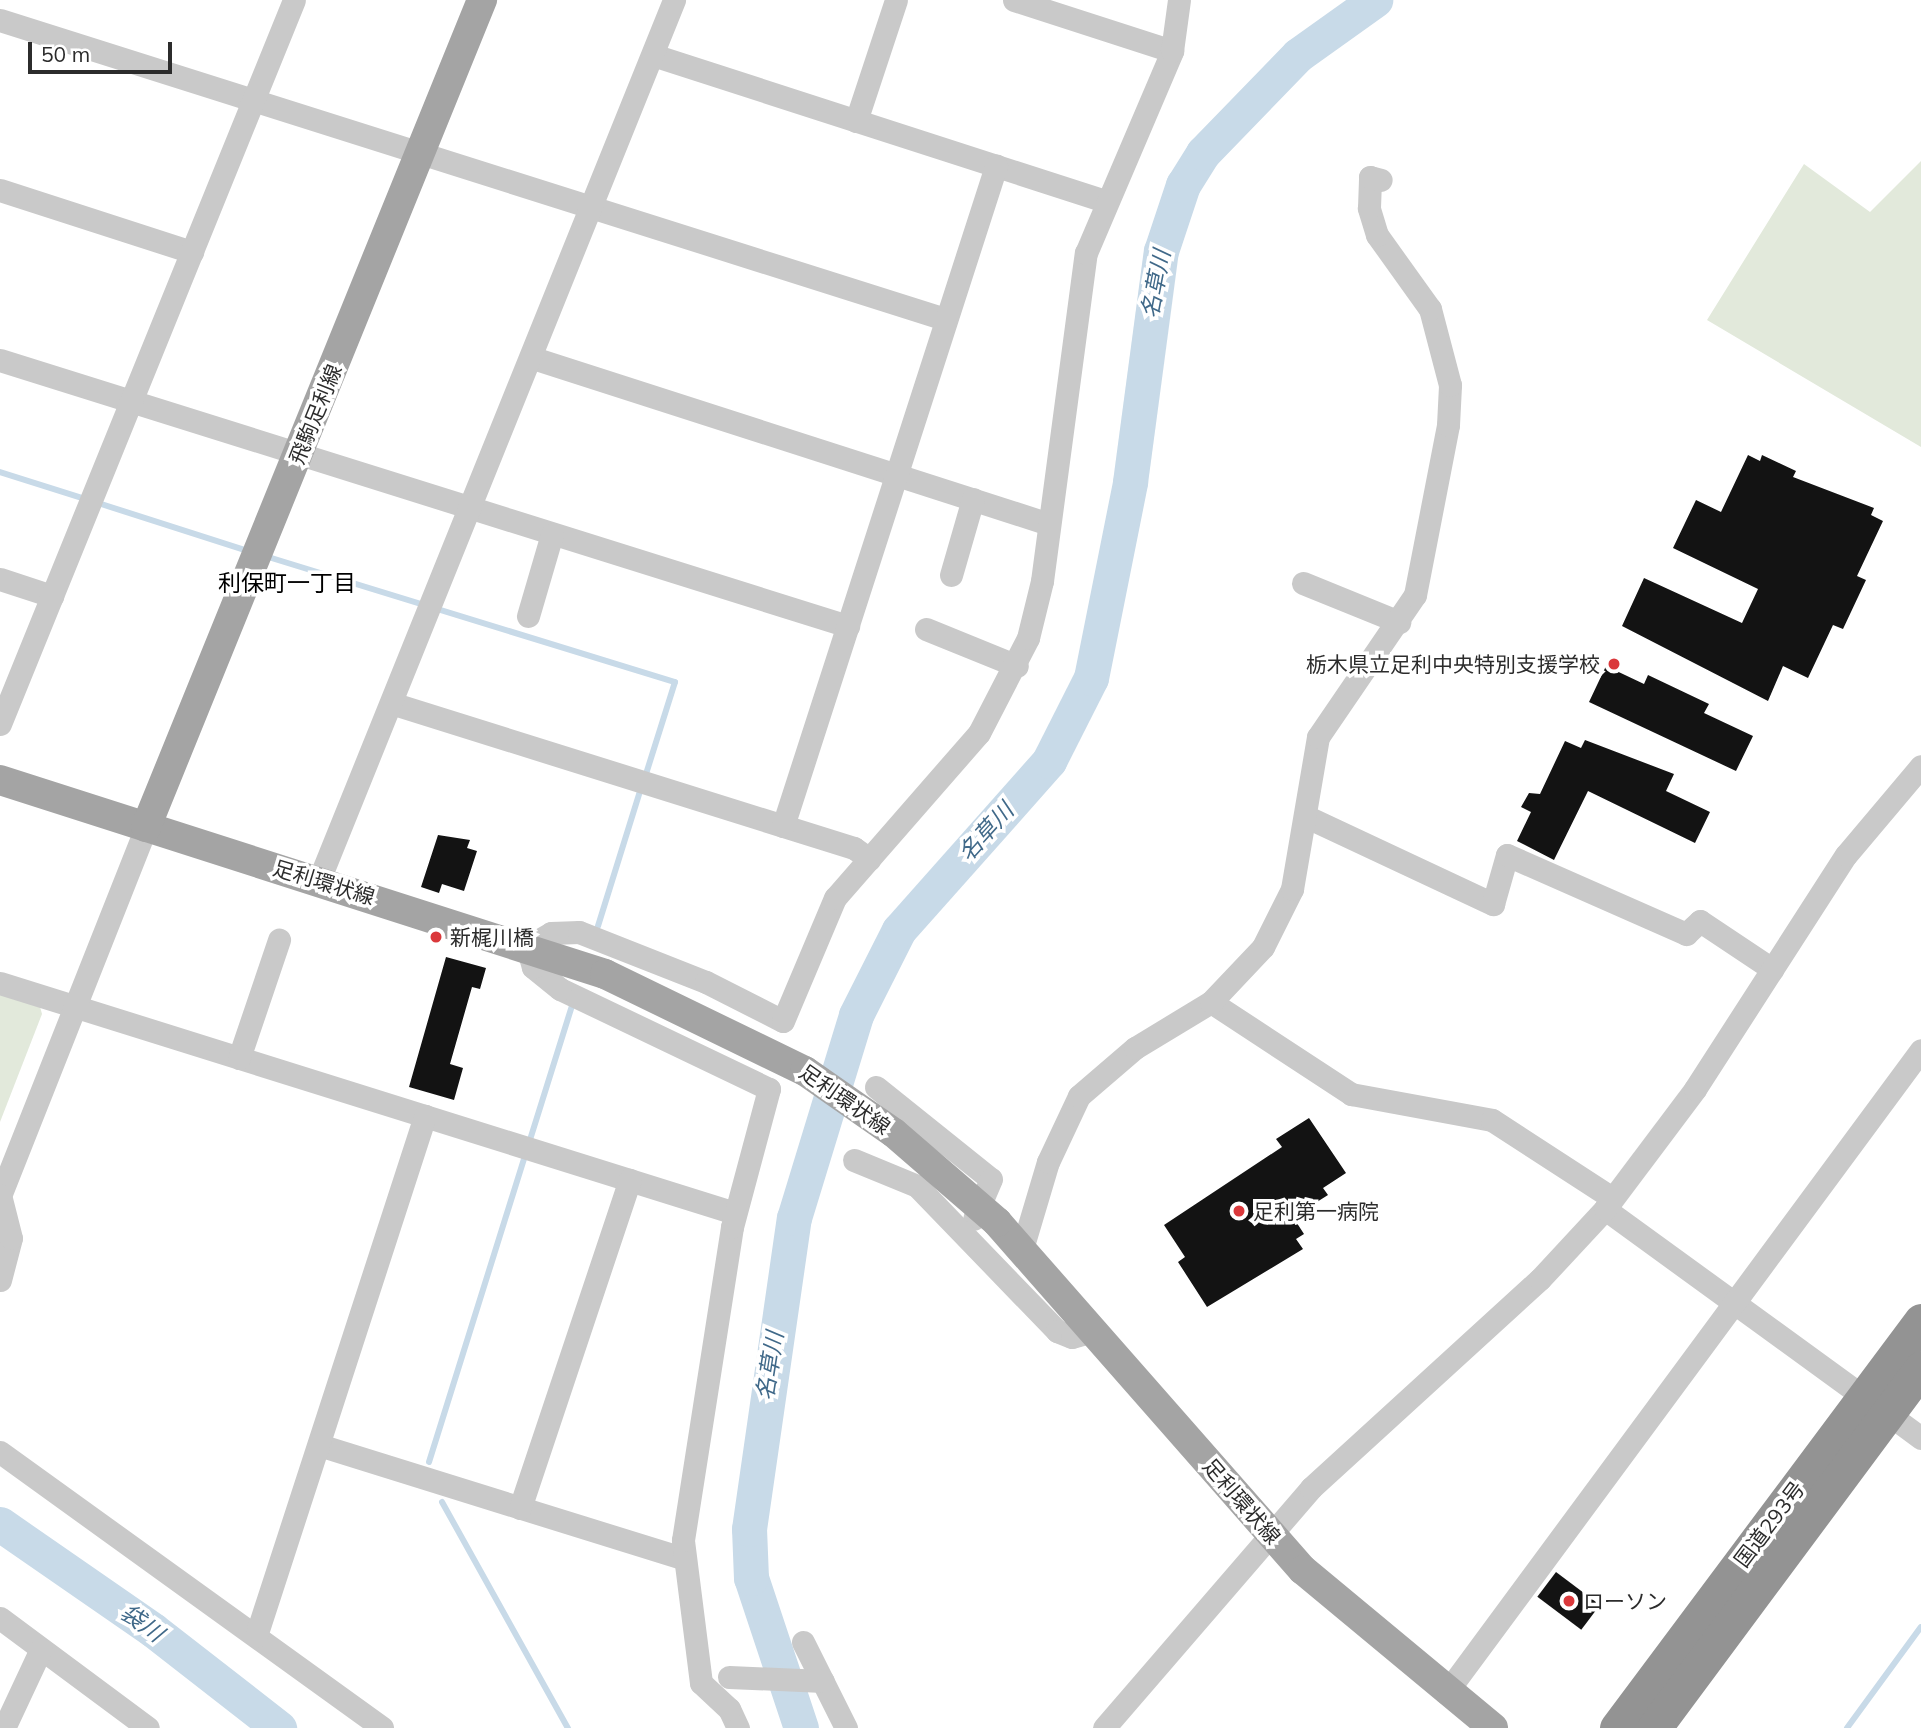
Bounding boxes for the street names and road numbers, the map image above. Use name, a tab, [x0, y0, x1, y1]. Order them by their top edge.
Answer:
street label: 飛駒足利線	[284, 361, 346, 467]
street label: 足利環状線	[270, 855, 378, 909]
street label: 足利環状線	[795, 1059, 895, 1139]
street label: 足利環状線	[1198, 1453, 1286, 1549]
street label: 国道293号	[1729, 1476, 1809, 1572]

